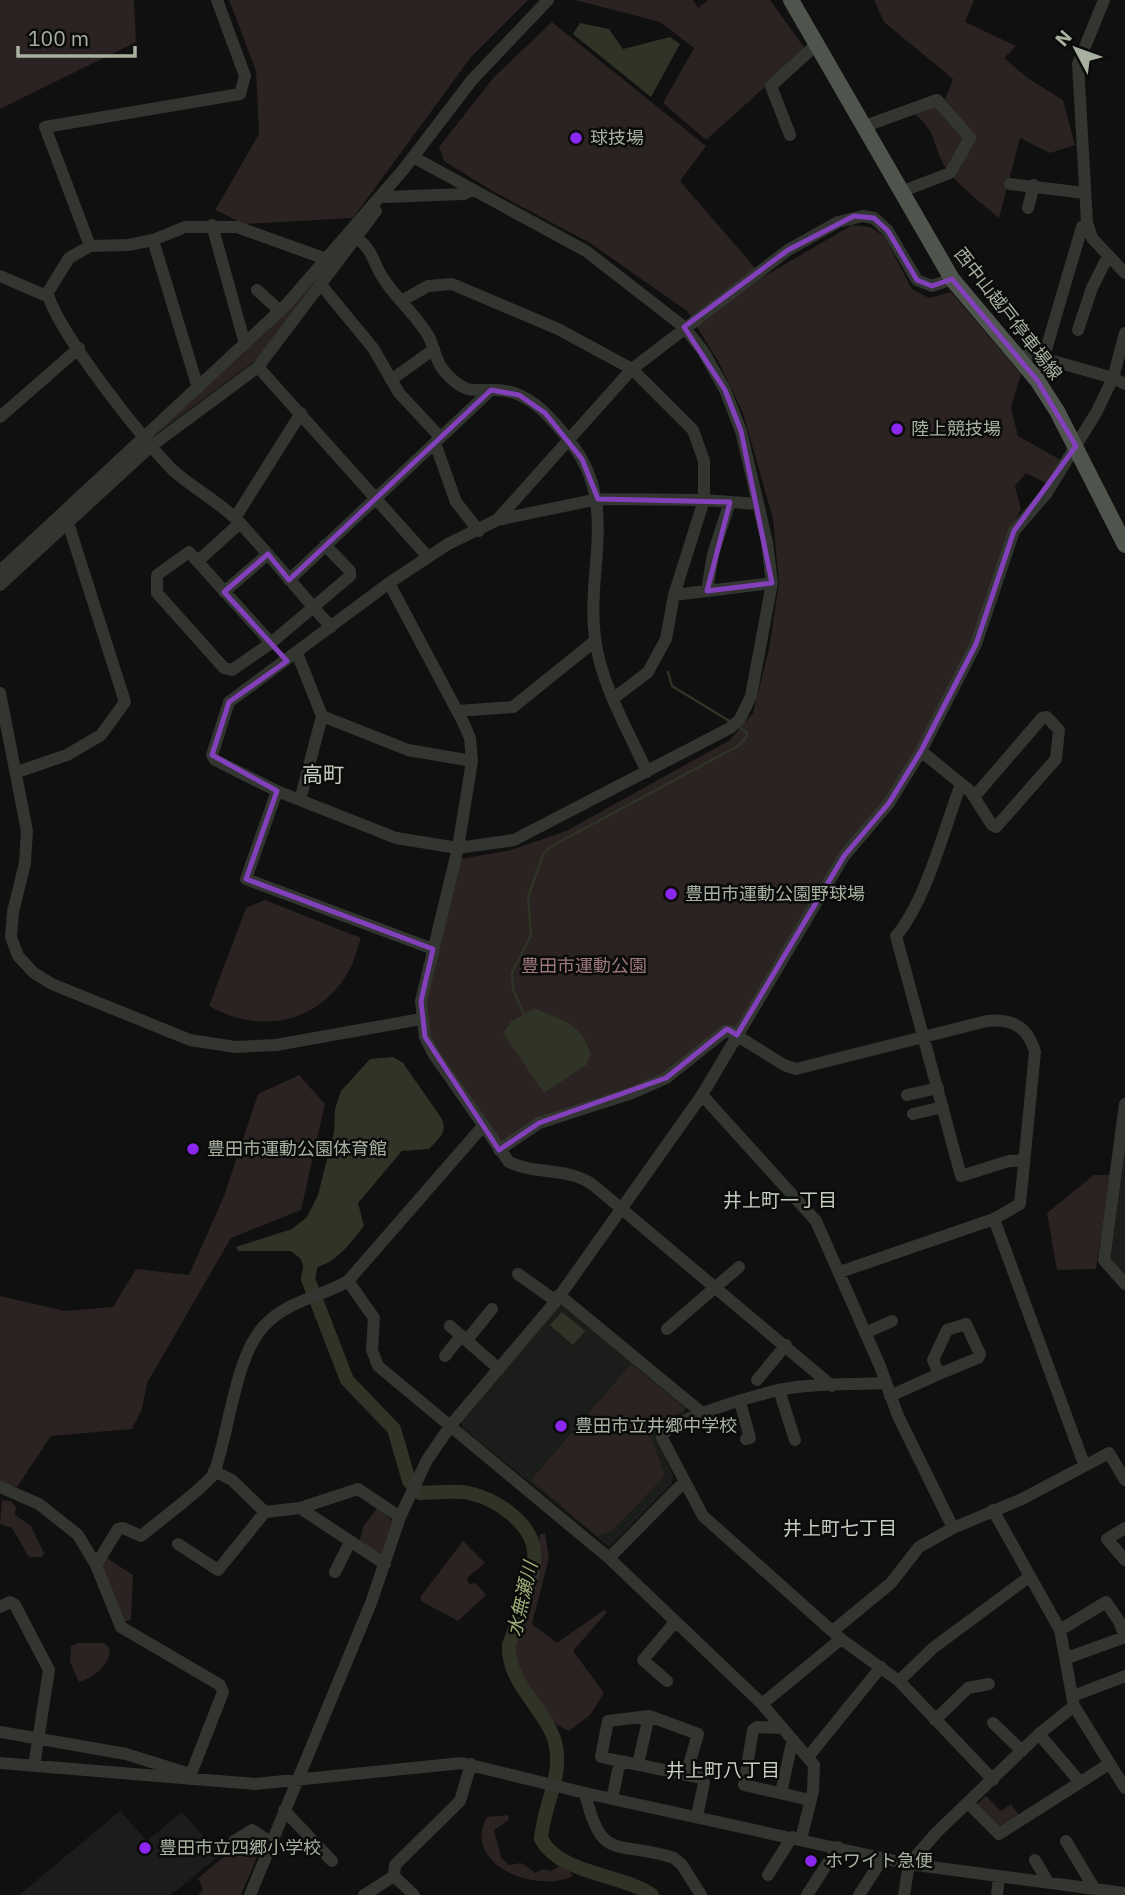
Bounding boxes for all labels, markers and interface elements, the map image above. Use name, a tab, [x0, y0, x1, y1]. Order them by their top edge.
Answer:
scale bar	[18, 14, 135, 58]
north arrow	[1041, 14, 1111, 84]
text: 100 m	[28, 24, 89, 52]
text: N	[1050, 25, 1077, 51]
place label: 球技場	[590, 126, 644, 149]
marker: 球技場	[568, 130, 584, 146]
street label: 西中山越戸停車場線	[949, 243, 1067, 385]
place label: 陸上競技場	[911, 417, 1001, 440]
marker: 陸上競技場	[889, 421, 905, 437]
district label: 高町	[302, 760, 344, 788]
place label: 豊田市運動公園野球場	[685, 882, 865, 905]
marker: 豊田市運動公園野球場	[663, 886, 679, 902]
park label: 豊田市運動公園	[521, 954, 647, 977]
place label: 豊田市運動公園体育館	[207, 1137, 387, 1160]
marker: 豊田市運動公園体育館	[185, 1141, 201, 1157]
district label: 井上町一丁目	[723, 1188, 837, 1212]
place label: 豊田市立井郷中学校	[575, 1414, 737, 1437]
marker: 豊田市立井郷中学校	[553, 1418, 569, 1434]
district label: 井上町七丁目	[783, 1516, 897, 1540]
water label: 水無瀬川	[502, 1557, 543, 1639]
district label: 井上町八丁目	[666, 1758, 780, 1782]
place label: 豊田市立四郷小学校	[159, 1836, 321, 1859]
marker: 豊田市立四郷小学校	[137, 1840, 153, 1856]
place label: ホワイト急便	[825, 1849, 933, 1872]
marker: ホワイト急便	[803, 1853, 819, 1869]

